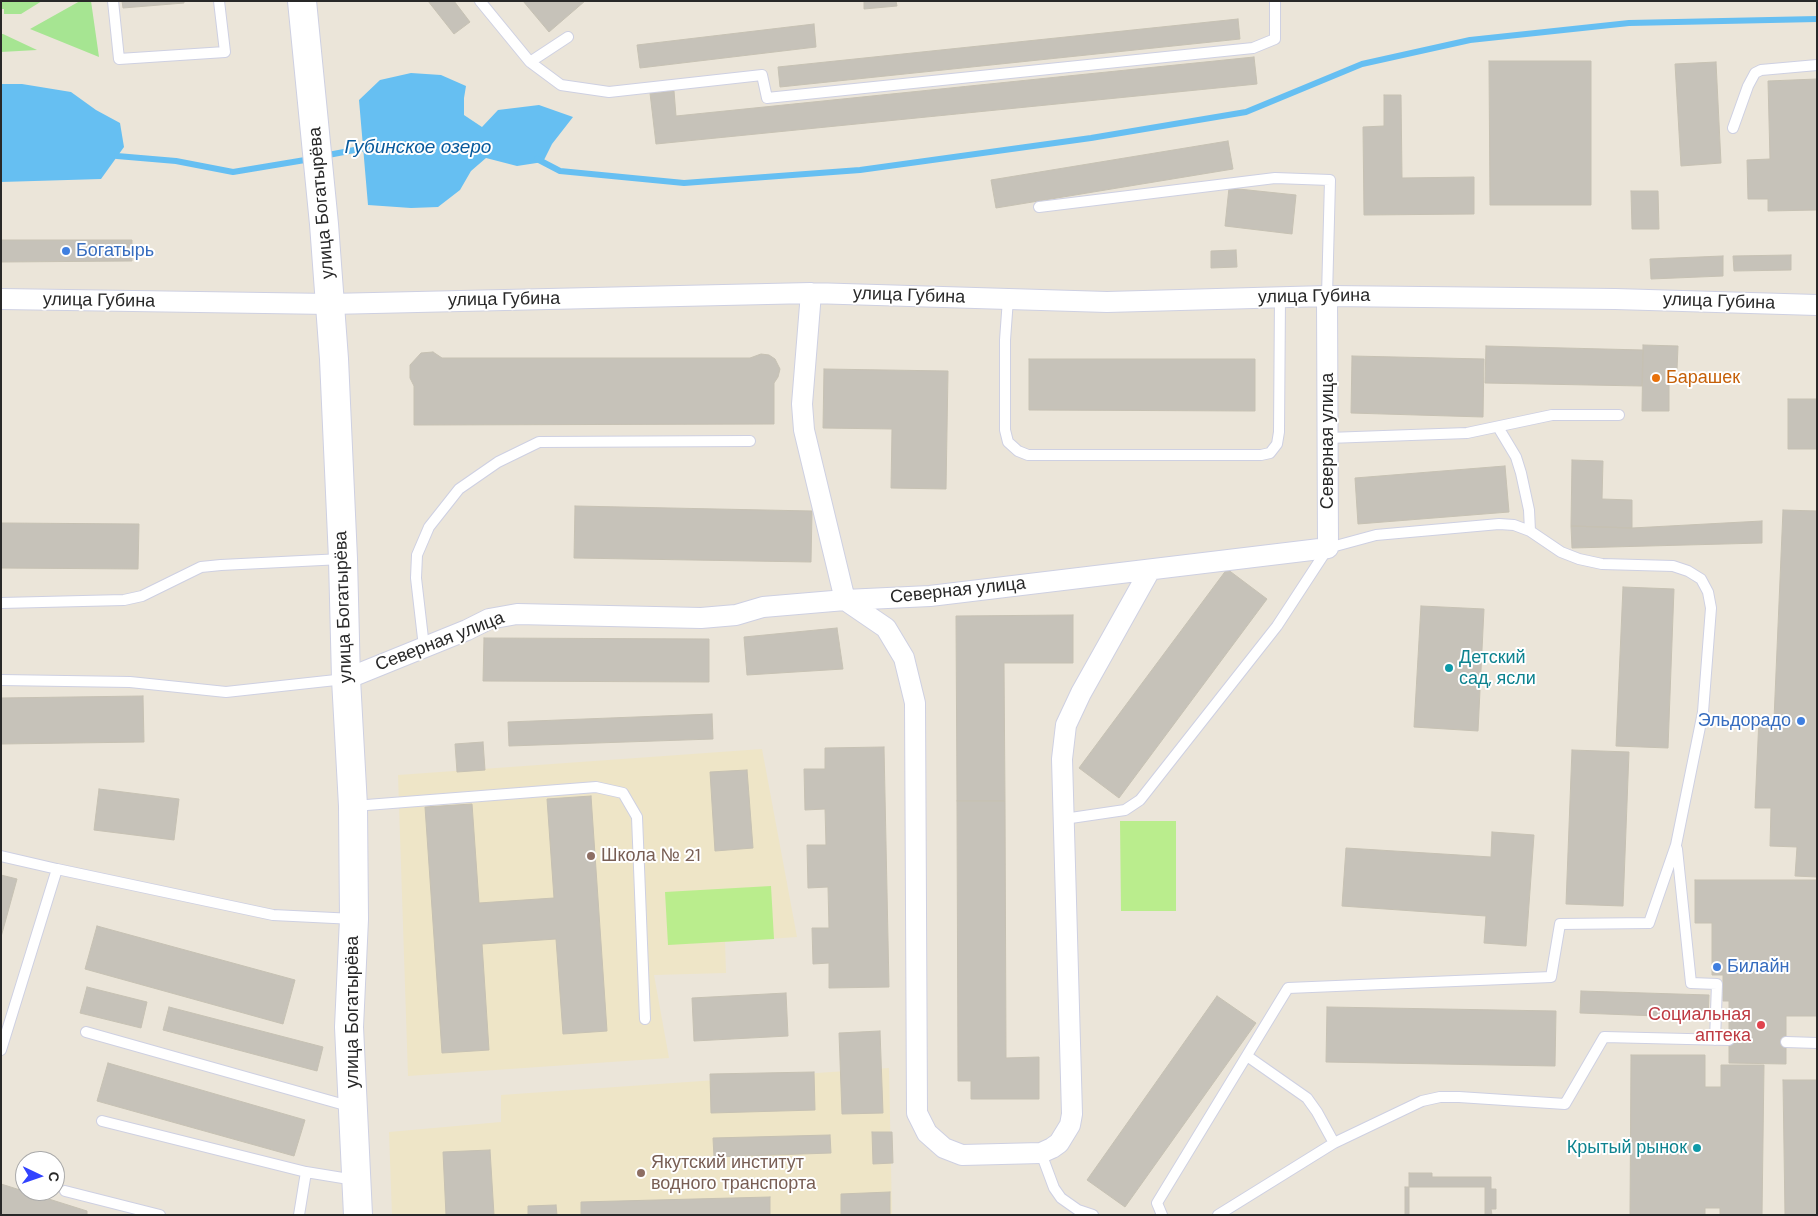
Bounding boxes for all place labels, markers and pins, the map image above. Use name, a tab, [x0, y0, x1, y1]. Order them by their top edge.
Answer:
place label: Богатырь	[76, 240, 154, 262]
marker: Богатырь	[60, 245, 72, 257]
place label: Барашек	[1666, 367, 1740, 389]
marker: Барашек	[1650, 372, 1662, 384]
place label: Детский сад, ясли	[1459, 647, 1536, 690]
marker: Детский сад, ясли	[1443, 662, 1455, 674]
place label: Эльдорадо	[1698, 710, 1791, 732]
marker: Эльдорадо	[1795, 715, 1807, 727]
place label: Школа № 21	[601, 845, 701, 867]
marker: Школа № 21	[585, 850, 597, 862]
place label: Билайн	[1727, 956, 1789, 978]
marker: Билайн	[1711, 961, 1723, 973]
place label: Социальная аптека	[1648, 1004, 1751, 1046]
marker: Социальная аптека	[1755, 1019, 1767, 1031]
place label: Крытый рынок	[1567, 1137, 1687, 1159]
marker: Крытый рынок	[1691, 1142, 1703, 1154]
place label: Якутский институт водного транспорта	[651, 1152, 816, 1194]
marker: Якутский институт водного транспорта	[635, 1167, 647, 1179]

